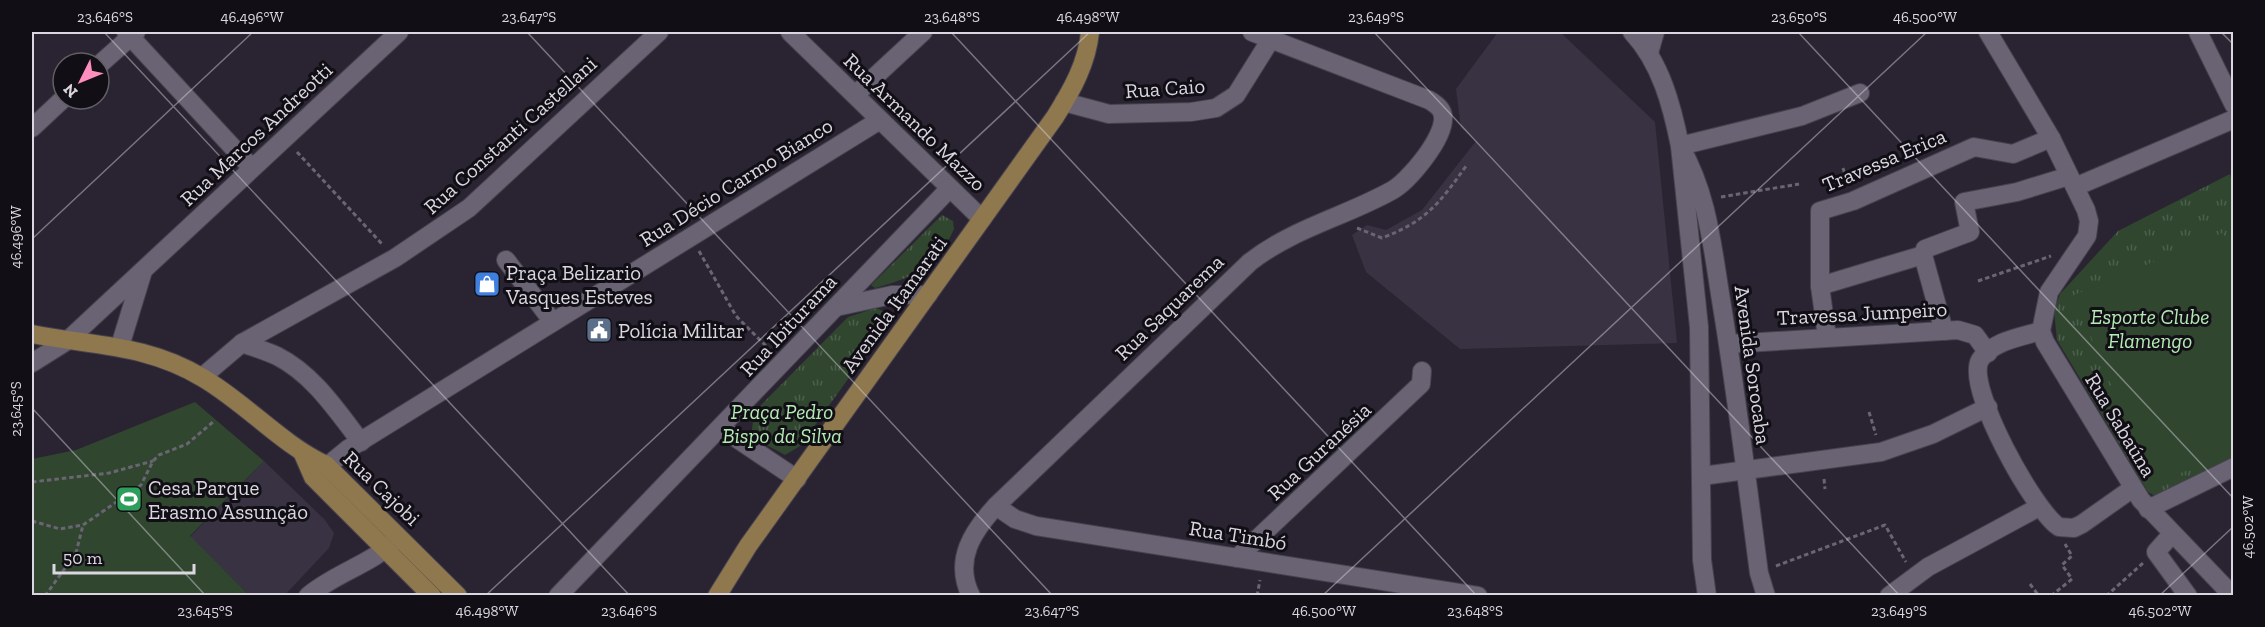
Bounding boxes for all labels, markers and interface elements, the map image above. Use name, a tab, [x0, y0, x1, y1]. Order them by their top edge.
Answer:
text: 23.646°S	[77, 8, 133, 26]
text: 46.496°W	[221, 8, 283, 26]
text: 23.647°S	[502, 8, 556, 26]
text: 23.648°S	[924, 8, 980, 26]
text: 46.498°W	[1056, 8, 1120, 26]
text: 23.649°S	[1348, 8, 1404, 26]
text: 23.650°S	[1771, 8, 1827, 26]
text: 46.500°W	[1893, 8, 1957, 26]
street label: Rua Armando Mazzo	[839, 48, 991, 196]
north arrow	[51, 51, 111, 111]
street label: Rua Constanti Castellani	[419, 51, 601, 219]
street label: Rua Marcos Andreotti	[175, 57, 337, 211]
street label: Rua Caio	[1124, 73, 1206, 103]
text: N	[59, 80, 81, 102]
street label: Rua Décio Carmo Bianco	[635, 112, 837, 252]
street label: Travessa Erica	[1819, 123, 1949, 197]
text: 46.496°W	[7, 206, 25, 268]
street label: Avenida Itamarati	[836, 231, 952, 377]
street label: Rua Saquarema	[1110, 249, 1228, 365]
place label: Praça Belizario Vasques Esteves	[505, 260, 653, 309]
shop icon: Praça Belizario Vasques Esteves	[472, 269, 502, 299]
street label: Rua Ibiturama	[734, 269, 842, 381]
street label: Avenida Sorocaba	[1729, 284, 1777, 446]
street label: Travessa Jumpeiro	[1776, 296, 1948, 330]
park label: Esporte Clube Flamengo	[2091, 304, 2210, 353]
public building icon: Polícia Militar	[584, 315, 614, 345]
place label: Polícia Militar	[618, 318, 745, 343]
street label: Rua Sabaúna	[2080, 369, 2162, 481]
text: 23.645°S	[7, 381, 25, 437]
street label: Rua Guranésia	[1262, 397, 1376, 505]
park label: Praça Pedro Bispo da Silva	[722, 399, 842, 448]
street label: Rua Cajobi	[338, 445, 425, 531]
place label: Cesa Parque Erasmo Assunçăo	[148, 475, 308, 524]
sports icon: Cesa Parque Erasmo Assunçăo	[114, 484, 144, 514]
text: 46.502°W	[2239, 495, 2257, 559]
street label: Rua Timbó	[1188, 515, 1288, 555]
scale bar	[54, 537, 194, 575]
text: 50 m	[63, 547, 103, 569]
text: 23.645°S	[177, 602, 233, 620]
text: 46.498°W	[455, 602, 519, 620]
text: 23.646°S	[601, 602, 657, 620]
text: 23.647°S	[1025, 602, 1079, 620]
text: 46.500°W	[1292, 602, 1356, 620]
text: 23.648°S	[1447, 602, 1503, 620]
text: 23.649°S	[1871, 602, 1927, 620]
text: 46.502°W	[2128, 602, 2192, 620]

